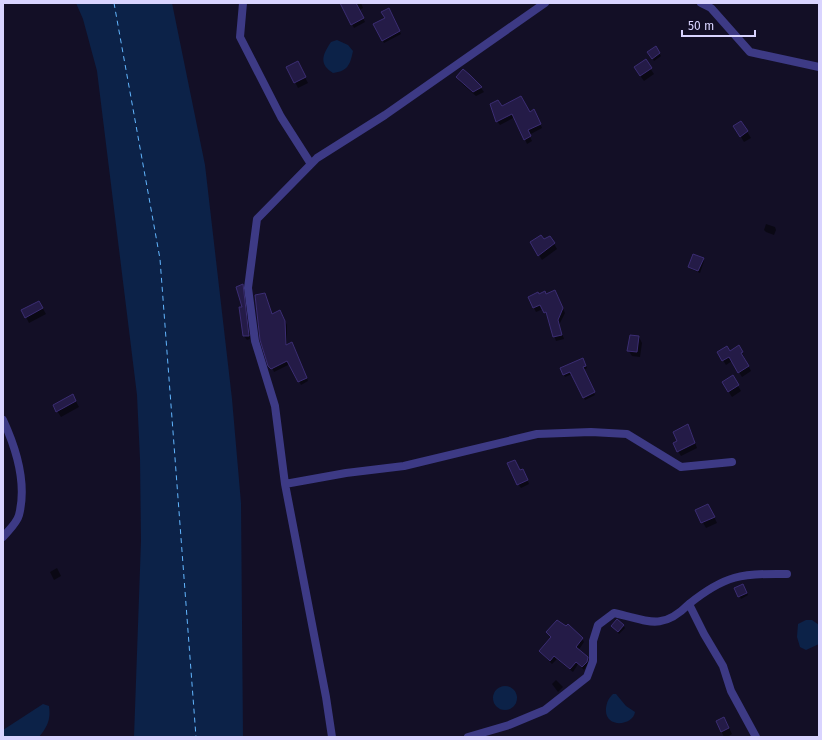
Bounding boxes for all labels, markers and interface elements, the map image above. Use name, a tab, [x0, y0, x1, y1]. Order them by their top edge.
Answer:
scale bar	[682, 12, 755, 38]
text: 50 m	[688, 19, 714, 33]

